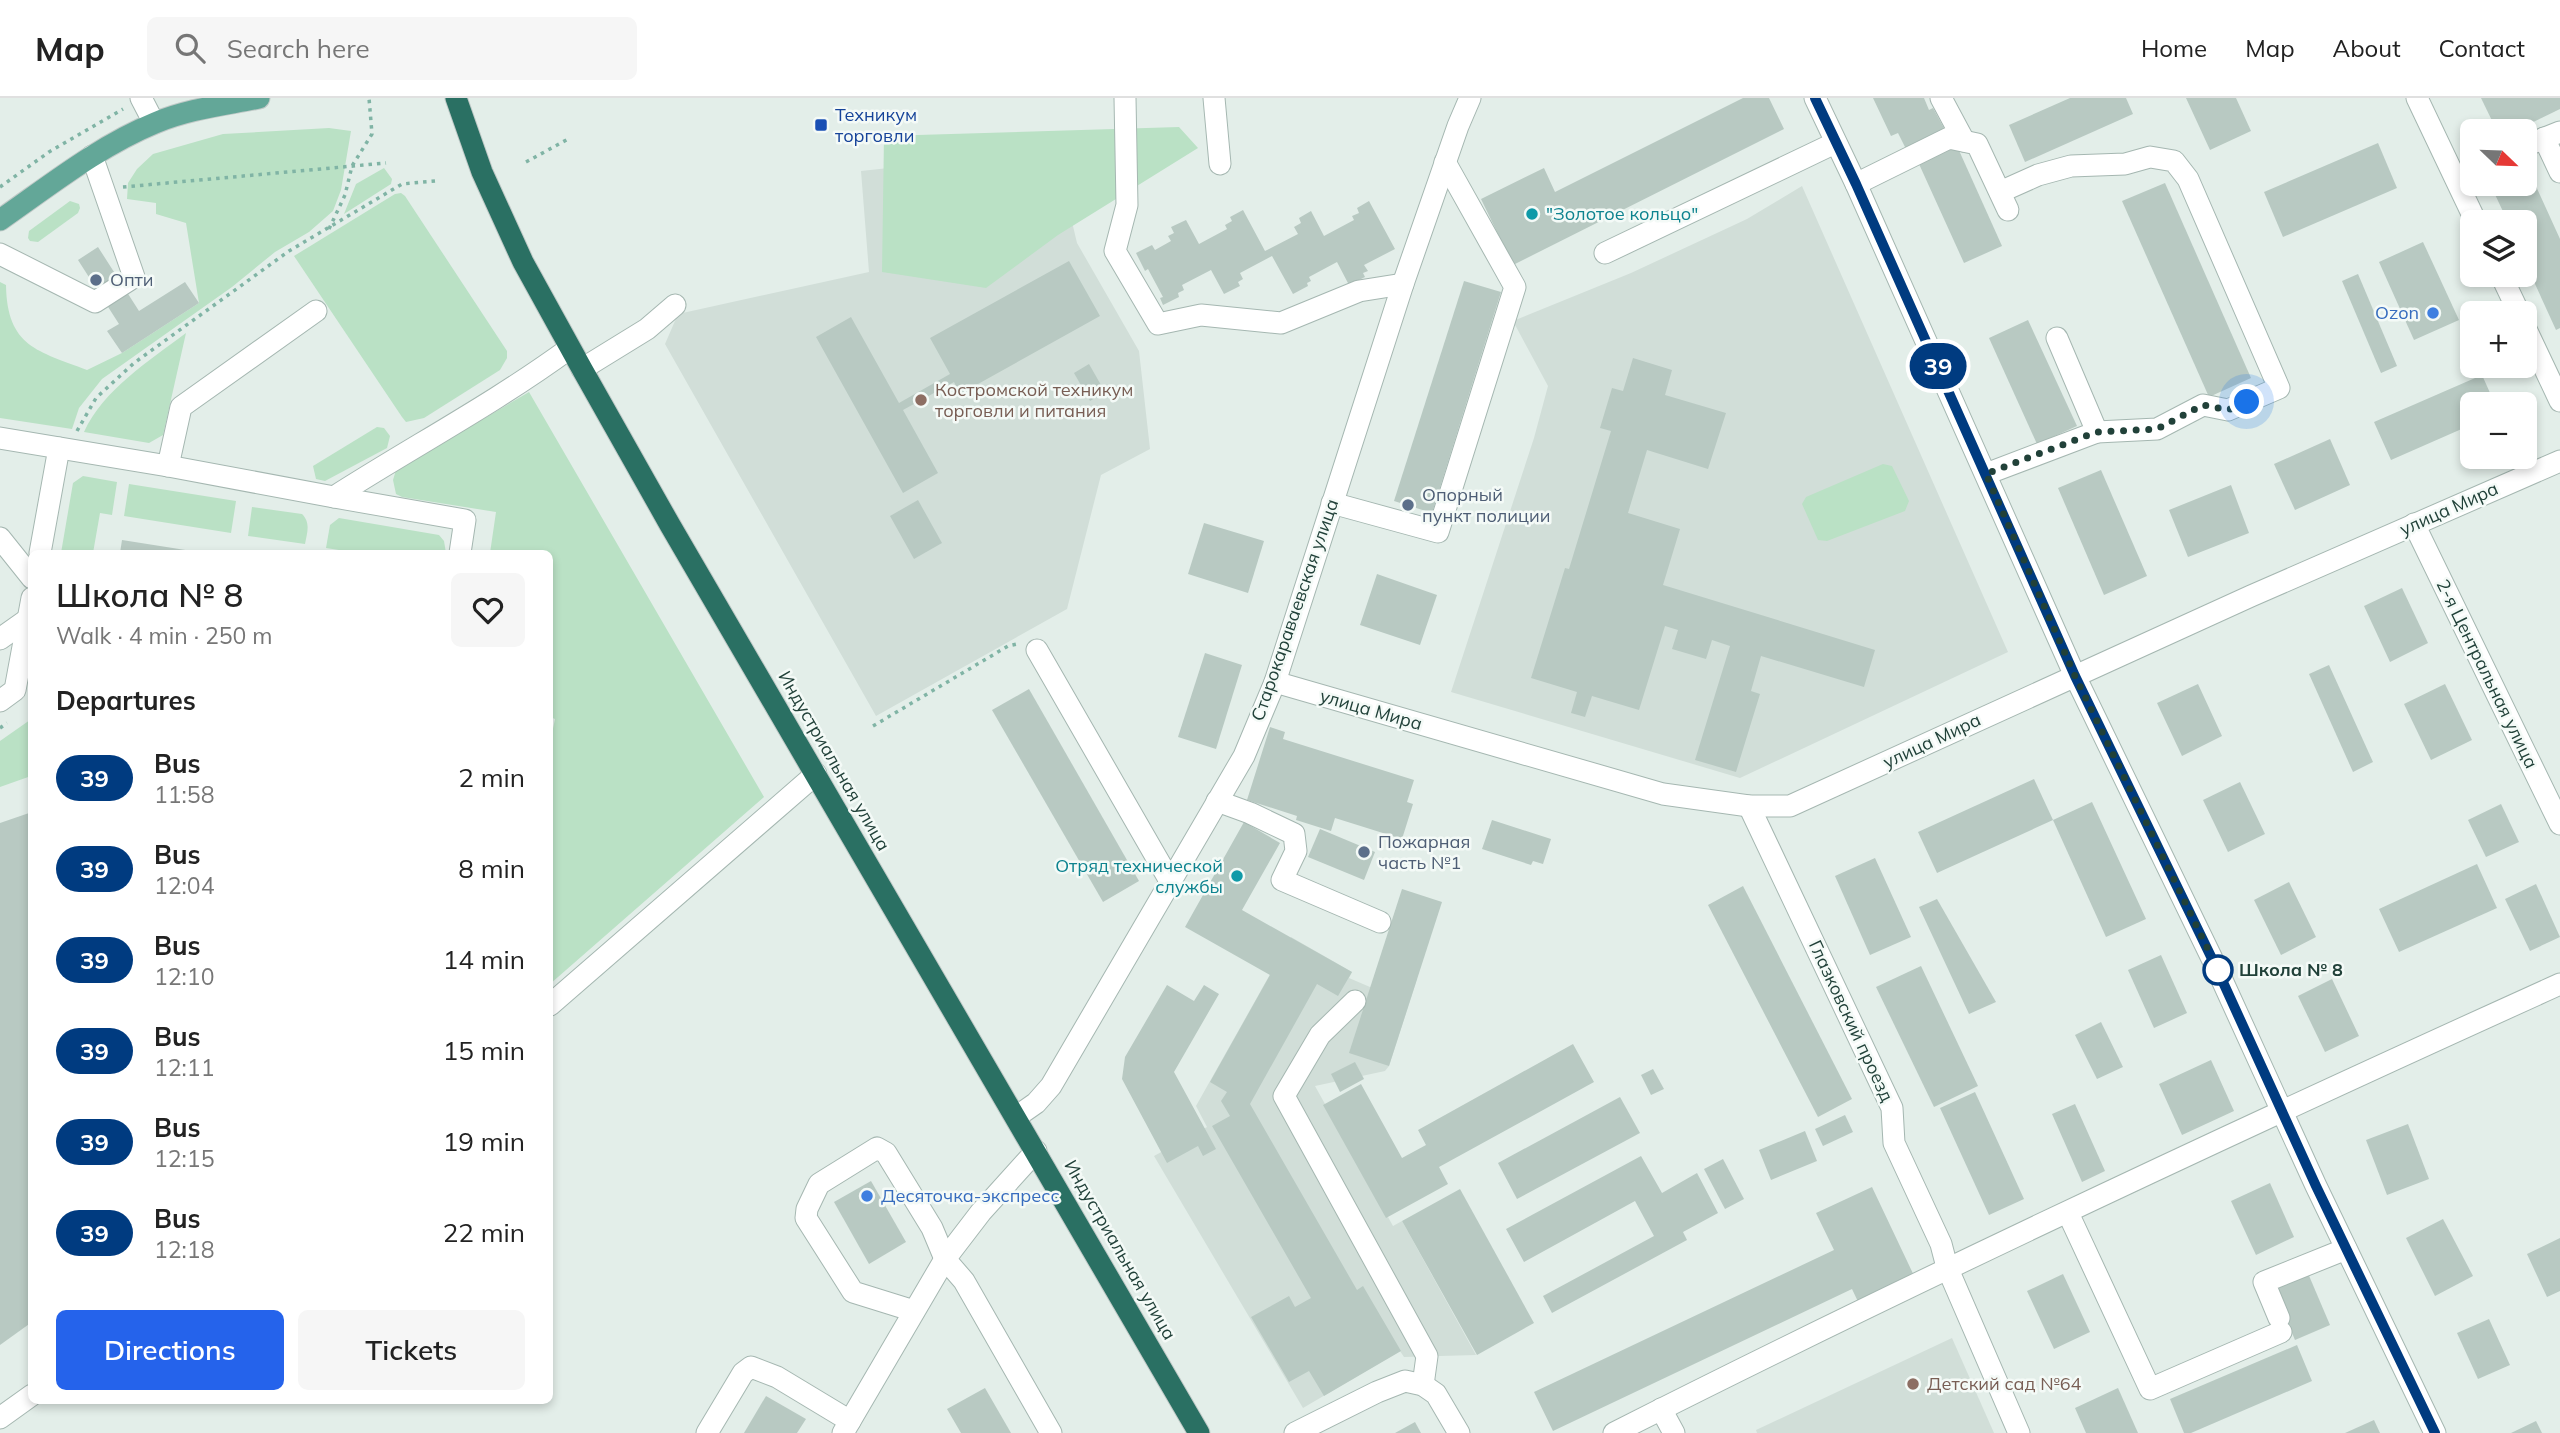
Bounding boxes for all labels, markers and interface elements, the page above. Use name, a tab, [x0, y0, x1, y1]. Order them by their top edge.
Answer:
search box	[147, 17, 637, 80]
text: Map	[35, 28, 105, 69]
icon: search	[171, 29, 209, 67]
text: Search here	[227, 32, 370, 65]
text: Home	[2141, 33, 2207, 63]
text: Map	[2245, 33, 2295, 63]
text: About	[2333, 33, 2401, 63]
text: Contact	[2439, 33, 2525, 63]
place label: Техникум торговли	[835, 103, 917, 147]
marker: Техникум торговли	[813, 117, 829, 133]
north arrow	[2460, 119, 2538, 196]
map controls	[2460, 119, 2537, 469]
place label: "Золотое кольцо"	[1546, 202, 1698, 225]
marker: "Золотое кольцо"	[1524, 206, 1540, 222]
button: layers	[2460, 210, 2537, 287]
place label: Опти	[110, 268, 154, 291]
marker: Опти	[88, 272, 104, 288]
place label: Ozon	[2375, 301, 2419, 324]
button: +	[2460, 301, 2537, 378]
marker: Ozon	[2425, 305, 2441, 321]
line badge: 39	[1906, 343, 1969, 389]
text: 39	[1924, 351, 1952, 381]
place label: Костромской техникум торговли и питания	[935, 378, 1133, 422]
your location	[2229, 384, 2264, 419]
marker: Костромской техникум торговли и питания	[913, 392, 929, 408]
button: −	[2460, 392, 2537, 469]
street label: улица Мира	[2396, 477, 2502, 540]
place label: Опорный пункт полиции	[1422, 483, 1550, 527]
street label: Старокараваевская улица	[1246, 496, 1343, 724]
marker: Опорный пункт полиции	[1400, 497, 1416, 513]
button: heart	[451, 573, 525, 647]
text: Школа № 8	[56, 574, 243, 615]
street label: 2-я Центральная улица	[2432, 575, 2543, 772]
text: Walk · 4 min · 250 m	[56, 621, 273, 650]
street label: Индустриальная улица	[773, 667, 895, 855]
text: Departures	[56, 684, 196, 717]
street label: улица Мира	[1317, 684, 1425, 735]
street label: улица Мира	[1879, 708, 1984, 773]
text: Bus	[154, 747, 200, 780]
text: 2 min	[458, 761, 525, 794]
text: 39	[80, 763, 109, 793]
text: 11:58	[154, 780, 214, 809]
place label: Пожарная часть №1	[1378, 830, 1470, 874]
text: Bus	[154, 838, 200, 871]
marker: Пожарная часть №1	[1356, 844, 1372, 860]
text: 8 min	[458, 852, 525, 885]
text: 39	[80, 854, 109, 884]
place label: Отряд технической службы	[1055, 854, 1223, 898]
marker: Отряд технической службы	[1229, 868, 1245, 884]
text: 12:04	[154, 871, 214, 900]
text: Bus	[154, 929, 200, 962]
street label: Глазковский проезд	[1804, 936, 1899, 1105]
text: 14 min	[443, 943, 525, 976]
text: 39	[80, 945, 109, 975]
marker: Школа № 8	[2203, 955, 2233, 985]
place label: Школа № 8	[2239, 958, 2343, 981]
text: 12:10	[154, 962, 214, 991]
text: Bus	[154, 1020, 200, 1053]
text: 15 min	[443, 1034, 525, 1067]
text: 39	[80, 1036, 109, 1066]
text: 12:11	[154, 1053, 214, 1082]
text: Bus	[154, 1111, 200, 1144]
text: 19 min	[443, 1125, 525, 1158]
text: 39	[80, 1127, 109, 1157]
text: 12:15	[154, 1144, 214, 1173]
street label: Индустриальная улица	[1059, 1156, 1181, 1344]
place label: Десяточка-экспресс	[881, 1184, 1059, 1207]
marker: Десяточка-экспресс	[859, 1188, 875, 1204]
text: Bus	[154, 1202, 200, 1235]
text: 22 min	[443, 1216, 525, 1249]
text: 39	[80, 1218, 109, 1248]
text: 12:18	[154, 1235, 214, 1264]
button: Directions	[56, 1310, 284, 1390]
button: Tickets	[298, 1310, 525, 1390]
place label: Детский сад №64	[1927, 1372, 2082, 1395]
marker: Детский сад №64	[1905, 1376, 1921, 1392]

